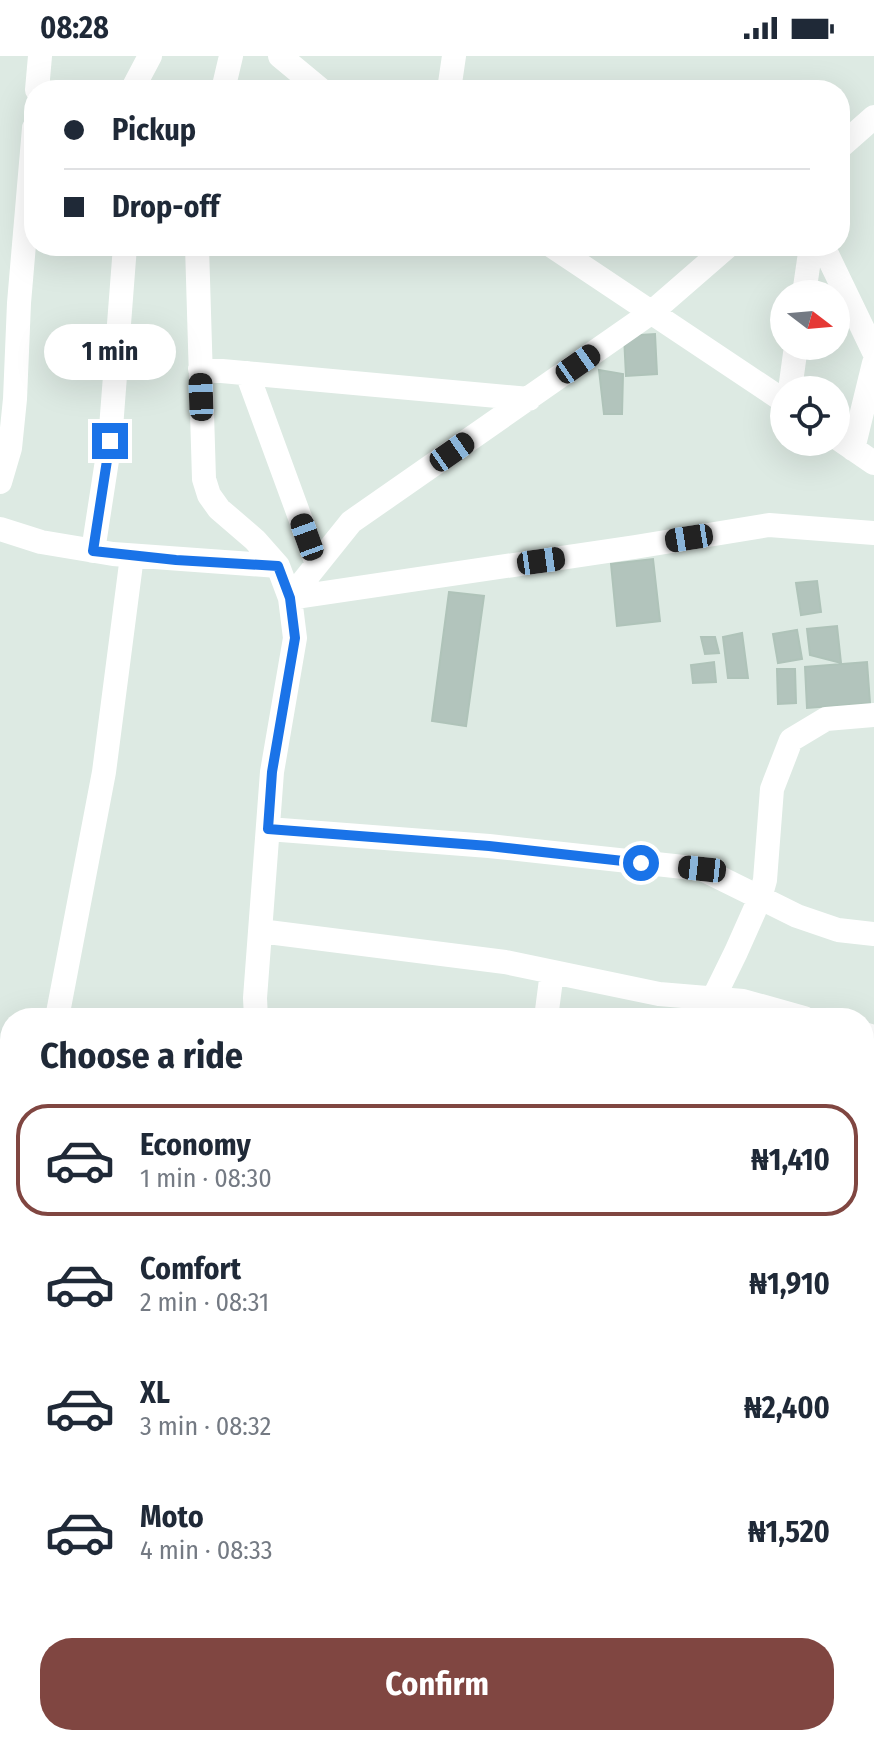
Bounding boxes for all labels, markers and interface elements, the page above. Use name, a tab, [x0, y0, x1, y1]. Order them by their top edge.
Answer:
text: 08:28	[40, 10, 109, 46]
text: Pickup	[112, 112, 196, 148]
text: Drop-off	[112, 189, 219, 225]
north arrow	[770, 280, 850, 360]
map controls	[770, 280, 850, 456]
callout: 1 min	[44, 325, 176, 381]
text: 1 min	[82, 336, 138, 367]
car	[551, 340, 605, 388]
car	[188, 373, 214, 421]
button: locate	[770, 376, 850, 456]
route end	[92, 423, 128, 459]
car	[425, 428, 479, 476]
car	[288, 510, 326, 564]
car	[663, 522, 715, 554]
car	[516, 546, 566, 576]
route start	[623, 845, 659, 881]
car	[677, 855, 727, 883]
text: Choose a ride	[40, 1034, 243, 1078]
icon: car	[44, 1124, 116, 1196]
text: Economy	[140, 1127, 251, 1163]
text: ₦1,410	[751, 1142, 830, 1178]
text: 1 min · 08:30	[140, 1163, 272, 1194]
icon: car	[44, 1248, 116, 1320]
text: Comfort	[140, 1251, 241, 1287]
text: ₦1,910	[749, 1266, 830, 1302]
text: 2 min · 08:31	[140, 1287, 269, 1318]
icon: car	[44, 1372, 116, 1444]
text: XL	[140, 1375, 170, 1411]
text: ₦2,400	[744, 1390, 830, 1426]
text: 3 min · 08:32	[140, 1411, 271, 1442]
icon: car	[44, 1496, 116, 1568]
text: Moto	[140, 1499, 204, 1535]
text: ₦1,520	[748, 1514, 830, 1550]
text: 4 min · 08:33	[140, 1535, 272, 1566]
button: Confirm	[40, 1638, 834, 1730]

